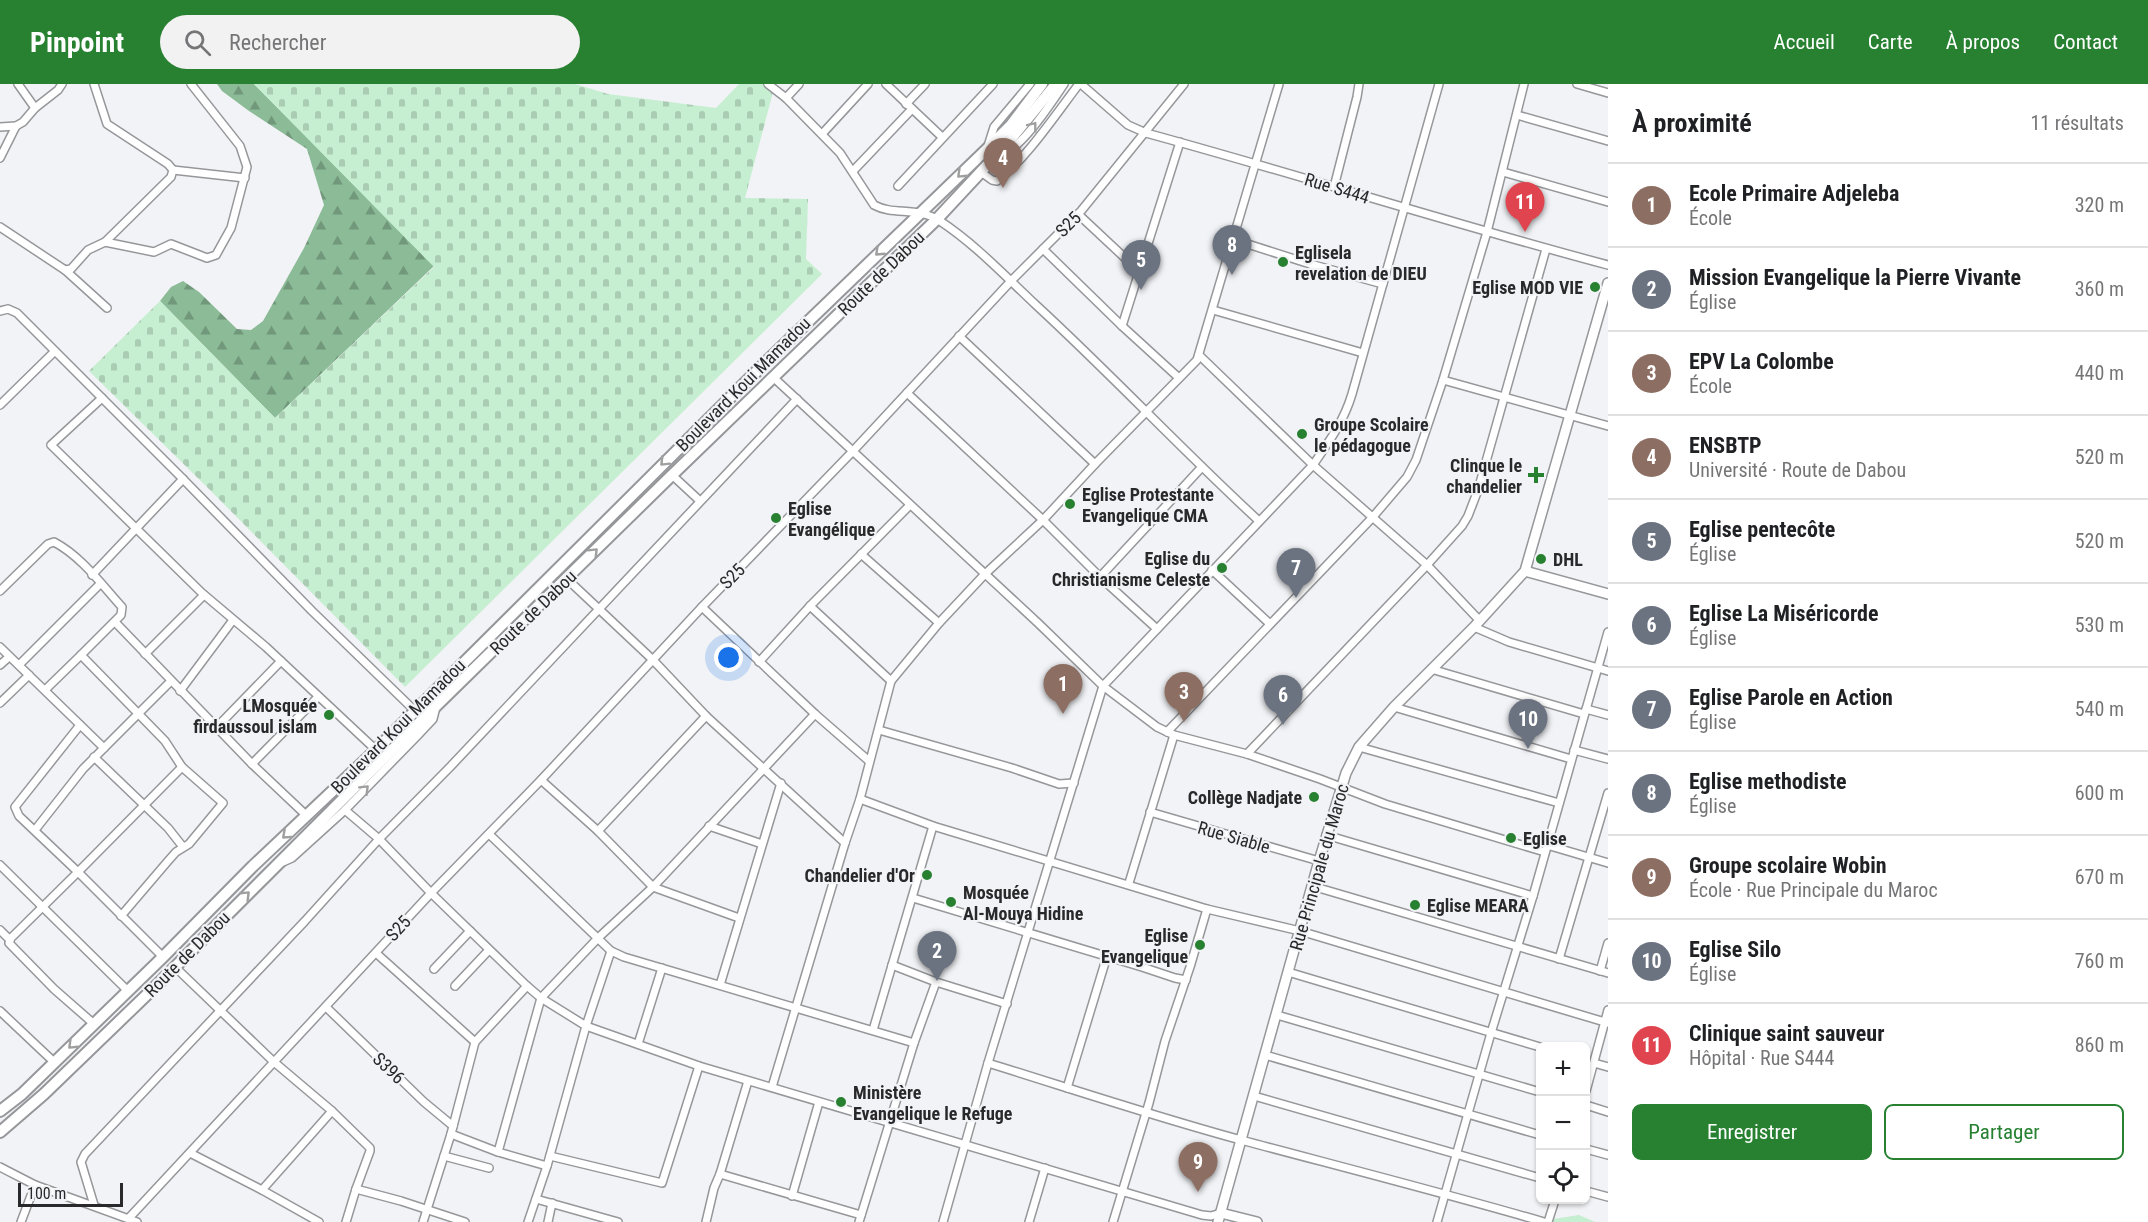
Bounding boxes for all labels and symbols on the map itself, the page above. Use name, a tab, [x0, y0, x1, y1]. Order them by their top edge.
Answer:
one-way arrow	[1025, 122, 1036, 133]
pin: 4	[984, 138, 1022, 188]
one-way arrow	[957, 167, 967, 178]
street label: Rue S444	[1302, 168, 1372, 208]
pin: 11	[1506, 182, 1544, 232]
street label: S25	[1051, 207, 1085, 241]
street label: Route de Dabou	[833, 226, 929, 320]
pin: 8	[1212, 226, 1252, 275]
pin: 5	[1122, 240, 1160, 290]
place label: Eglisela revelation de DIEU	[1295, 242, 1427, 284]
one-way arrow	[875, 245, 885, 256]
marker: Eglisela revelation de DIEU	[1276, 255, 1290, 269]
place label: Eglise MOD VIE	[1472, 277, 1583, 298]
marker: Eglise MOD VIE	[1588, 280, 1602, 294]
street label: Boulevard Koui Mamadou	[671, 312, 815, 456]
place label: Groupe Scolaire le pédagogue	[1314, 414, 1429, 456]
marker: Groupe Scolaire le pédagogue	[1295, 427, 1309, 441]
one-way arrow	[661, 454, 672, 465]
place label: Clinque le chandelier	[1446, 455, 1522, 497]
marker: Clinque le chandelier	[1527, 466, 1545, 484]
place label: Eglise Protestante Evangelique CMA	[1082, 484, 1214, 526]
marker: Eglise Protestante Evangelique CMA	[1063, 497, 1077, 511]
place label: Eglise Evangélique	[788, 498, 875, 540]
marker: Eglise Evangélique	[769, 511, 783, 525]
place label: Eglise du Christianisme Celeste	[1052, 548, 1210, 590]
pin: 7	[1276, 548, 1316, 598]
one-way arrow	[587, 549, 598, 560]
place label: DHL	[1553, 549, 1583, 570]
marker: DHL	[1534, 552, 1548, 566]
street label: S25	[715, 559, 749, 593]
marker: Eglise du Christianisme Celeste	[1215, 561, 1229, 575]
street label: Route de Dabou	[485, 565, 581, 659]
your location	[714, 643, 743, 672]
street label: Boulevard Koui Mamadou	[326, 654, 470, 798]
pin: 1	[1044, 664, 1082, 714]
pin: 3	[1164, 672, 1204, 722]
pin: 6	[1264, 676, 1302, 725]
place label: LMosquée firdaussoul islam	[193, 695, 317, 737]
pin: 10	[1508, 700, 1547, 749]
marker: LMosquée firdaussoul islam	[322, 708, 336, 722]
street label: Rue Principale du Maroc	[1285, 781, 1353, 953]
one-way arrow	[358, 786, 369, 796]
place label: Collège Nadjate	[1188, 787, 1302, 808]
marker: Collège Nadjate	[1307, 790, 1321, 804]
street label: Rue Siable	[1195, 817, 1273, 857]
one-way arrow	[283, 828, 293, 839]
place label: Eglise	[1523, 828, 1567, 849]
marker: Eglise	[1504, 831, 1518, 845]
place label: Chandelier d'Or	[805, 865, 915, 886]
marker: Chandelier d'Or	[920, 868, 934, 882]
place label: Mosquée Al-Mouya Hidine	[963, 882, 1084, 924]
one-way arrow	[238, 892, 249, 903]
marker: Mosquée Al-Mouya Hidine	[944, 895, 958, 909]
place label: Eglise MEARA	[1427, 895, 1529, 916]
marker: Eglise MEARA	[1408, 898, 1422, 912]
street label: Route de Dabou	[140, 907, 234, 1001]
street label: S25	[381, 911, 415, 945]
place label: Eglise Evangelique	[1101, 925, 1188, 967]
pin: 2	[918, 932, 956, 981]
marker: Eglise Evangelique	[1193, 938, 1207, 952]
one-way arrow	[69, 1038, 79, 1049]
street label: S396	[369, 1048, 409, 1088]
place label: Ministère Evangelique le Refuge	[853, 1082, 1013, 1124]
marker: Ministère Evangelique le Refuge	[834, 1095, 848, 1109]
pin: 9	[1178, 1142, 1218, 1192]
scale bar	[18, 1180, 123, 1208]

